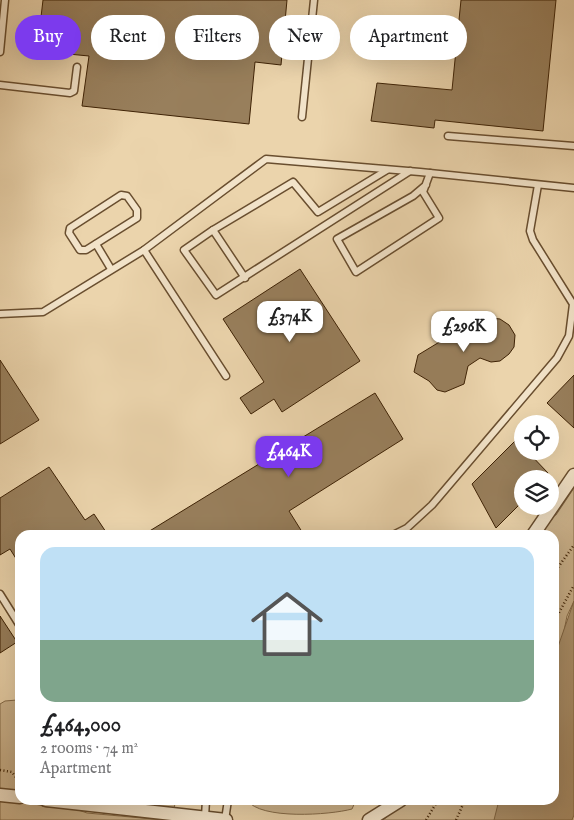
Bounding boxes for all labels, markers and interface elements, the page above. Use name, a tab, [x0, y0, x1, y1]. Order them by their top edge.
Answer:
chip: Buy	[15, 15, 81, 60]
chip: Rent	[91, 15, 165, 60]
chip: Filters	[175, 15, 259, 60]
chip: New	[269, 15, 340, 60]
chip: Apartment	[350, 15, 467, 60]
pin: £374K	[255, 300, 325, 343]
text: £374K	[268, 307, 312, 327]
pin: £296K	[429, 310, 499, 353]
text: £296K	[442, 317, 486, 337]
map controls	[514, 415, 559, 515]
button: locate	[514, 415, 559, 460]
pin: £464K	[254, 436, 324, 478]
text: £464K	[266, 442, 312, 462]
button: layers	[514, 470, 559, 515]
icon: home	[242, 579, 332, 669]
text: £464,000	[40, 712, 121, 739]
text: 2 rooms · 74 m²	[40, 739, 138, 759]
text: Apartment	[40, 759, 111, 779]

